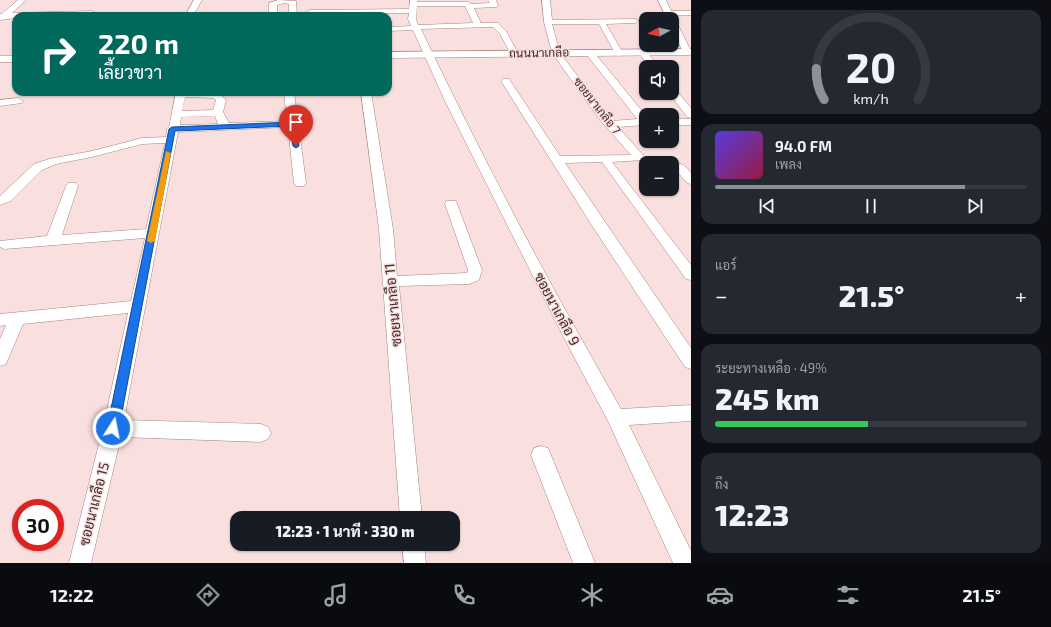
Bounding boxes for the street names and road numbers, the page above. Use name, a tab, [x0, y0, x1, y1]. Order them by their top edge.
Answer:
street label: ถนนนาเกลือ	[509, 44, 569, 60]
street label: ซอยนาเกลือ 7	[571, 74, 624, 137]
street label: ซอยนาเกลือ 11	[380, 263, 405, 347]
street label: ซอยนาเกลือ 9	[531, 269, 584, 348]
street label: ซอยนาเกลือ 15	[75, 460, 112, 547]

